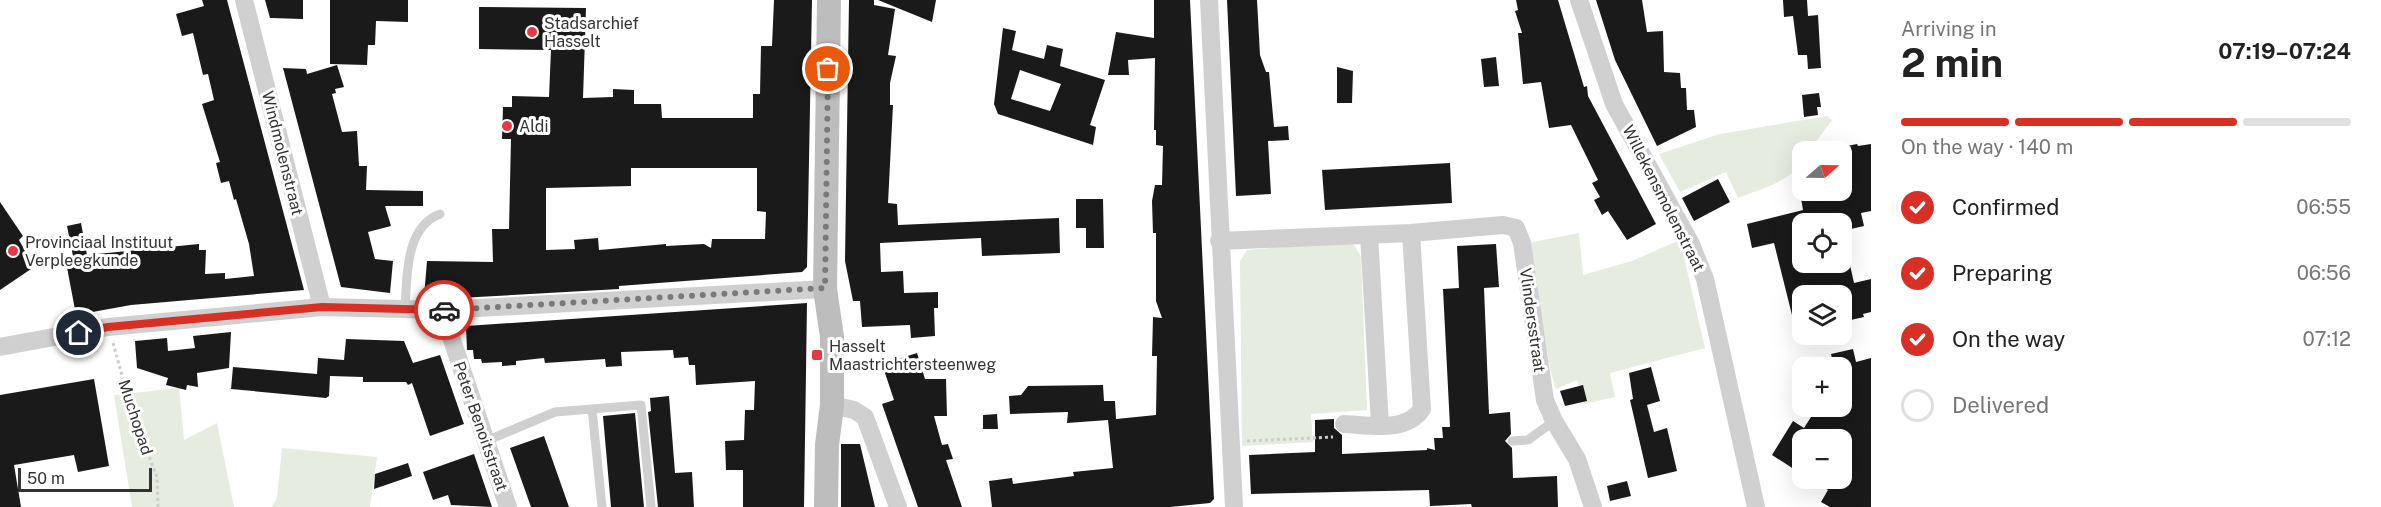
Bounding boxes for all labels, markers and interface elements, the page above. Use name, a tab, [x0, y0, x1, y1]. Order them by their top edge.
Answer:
place label: Stadsarchief Hasselt	[544, 14, 639, 51]
text: Arriving in	[1901, 17, 1996, 41]
marker: Stadsarchief Hasselt	[525, 25, 539, 39]
text: 07:19–07:24	[2218, 38, 2351, 64]
text: 2 min	[1901, 40, 2003, 86]
pin	[802, 43, 853, 94]
icon: bag	[811, 52, 844, 85]
street label: Windmolenstraat	[258, 89, 307, 217]
place label: Aldi	[519, 117, 548, 136]
marker: Aldi	[500, 119, 514, 133]
street label: Willekensmolenstraat	[1618, 122, 1709, 275]
text: On the way · 140 m	[1901, 135, 2073, 159]
north arrow	[1792, 141, 1852, 201]
map controls	[1792, 141, 1852, 489]
icon: check	[1901, 191, 1934, 224]
text: Confirmed	[1952, 194, 2059, 220]
text: 06:55	[2296, 195, 2351, 219]
button: locate	[1792, 213, 1852, 273]
place label: Provinciaal Instituut Verpleegkunde	[25, 233, 173, 270]
marker: Provinciaal Instituut Verpleegkunde	[6, 244, 20, 258]
icon: check	[1901, 257, 1934, 290]
text: Preparing	[1952, 260, 2053, 286]
text: 06:56	[2297, 261, 2351, 285]
street label: Vlindersstraat	[1516, 267, 1549, 374]
courier	[414, 280, 474, 340]
button: layers	[1792, 285, 1852, 345]
icon: car	[428, 294, 461, 327]
pin	[53, 307, 104, 358]
icon: home	[62, 316, 95, 349]
icon: check	[1901, 323, 1934, 356]
text: On the way	[1952, 326, 2065, 352]
text: 07:12	[2303, 327, 2351, 351]
place label: Hasselt Maastrichtersteenweg	[829, 337, 996, 374]
marker: Hasselt Maastrichtersteenweg	[810, 348, 824, 362]
button: +	[1792, 357, 1852, 417]
street label: Peter Benoitstraat	[449, 359, 512, 493]
street label: Muchopad	[114, 377, 157, 457]
text: Delivered	[1952, 392, 2049, 418]
button: −	[1792, 429, 1852, 489]
scale bar	[18, 465, 152, 492]
text: 50 m	[27, 469, 65, 488]

